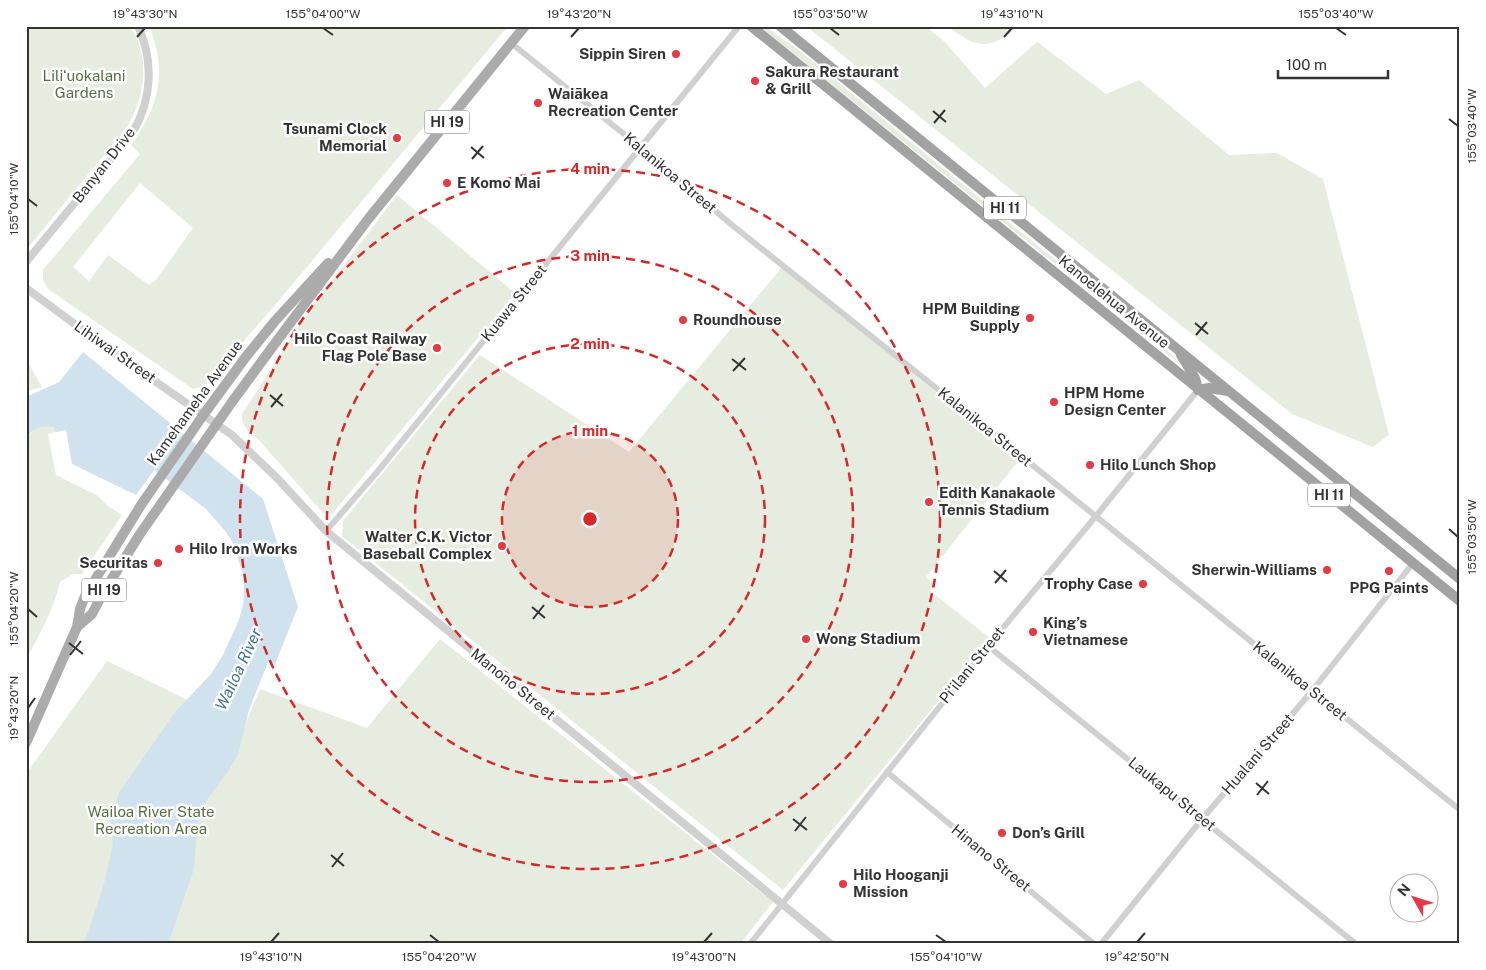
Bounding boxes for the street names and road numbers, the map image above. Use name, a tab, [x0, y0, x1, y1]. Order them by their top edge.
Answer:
road number: HI 19	[424, 110, 470, 134]
street label: Banyan Drive	[69, 124, 138, 206]
street label: Kalanikoa Street	[620, 129, 720, 216]
road number: HI 11	[984, 197, 1026, 220]
street label: Kanoelehua Avenue	[1056, 252, 1173, 351]
street label: Kuawa Street	[477, 261, 550, 344]
street label: Lihiwai Street	[71, 317, 160, 386]
street label: Kamehameha Avenue	[144, 337, 246, 469]
street label: Kalanikoa Street	[935, 384, 1036, 470]
road number: HI 11	[1308, 484, 1350, 506]
road number: HI 19	[82, 578, 126, 602]
street label: Pi‘ilani Street	[936, 623, 1008, 706]
street label: Kalanikoa Street	[1250, 638, 1351, 724]
street label: Manono Street	[468, 645, 559, 723]
street label: Hualani Street	[1218, 710, 1297, 797]
street label: Laukapu Street	[1125, 753, 1219, 834]
street label: Hinano Street	[948, 821, 1034, 895]

